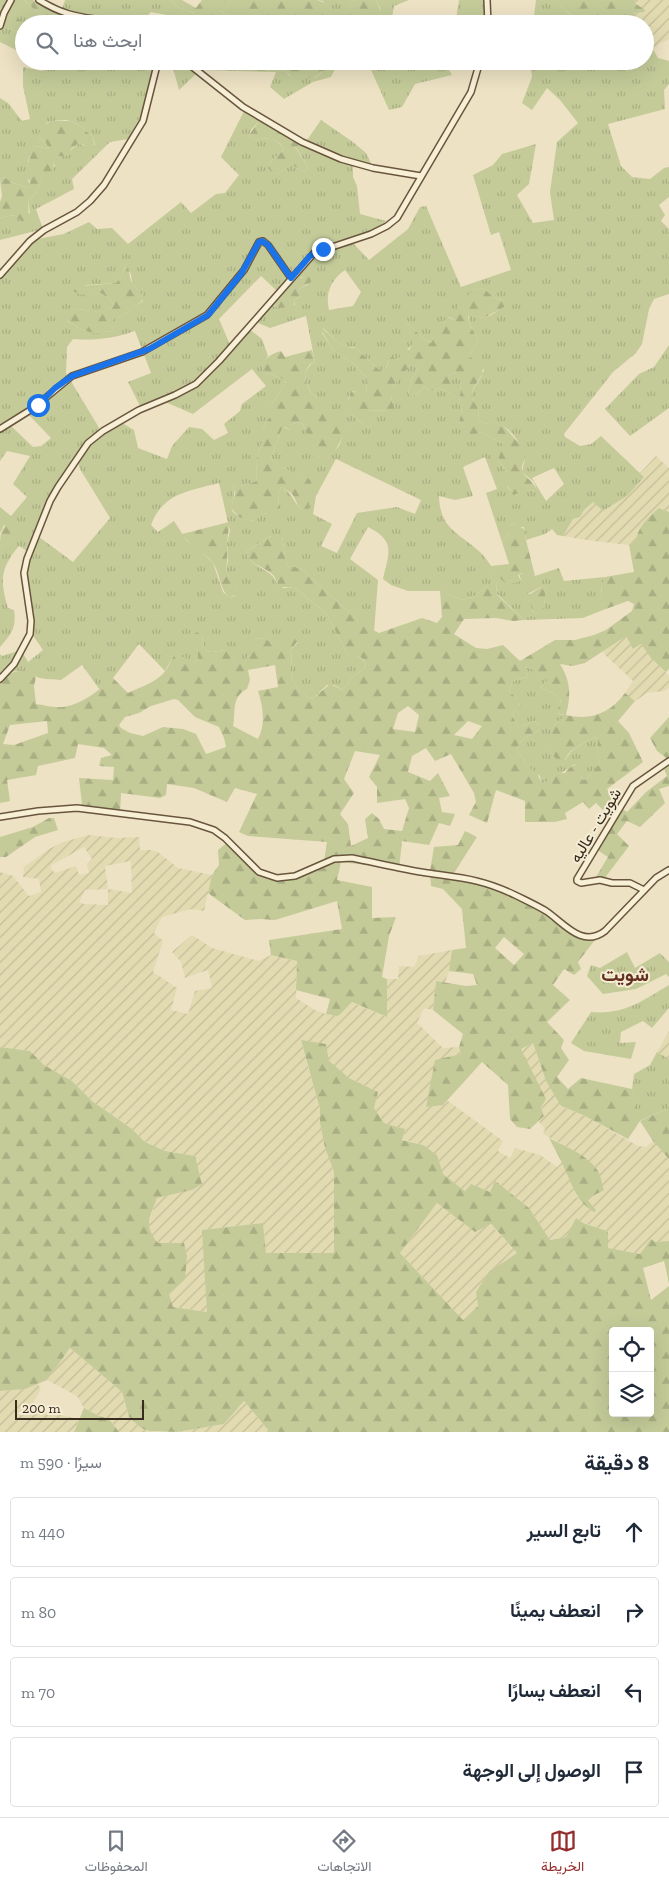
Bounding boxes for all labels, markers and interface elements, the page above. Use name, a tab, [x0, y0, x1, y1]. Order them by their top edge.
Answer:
search box	[15, 15, 654, 70]
icon: search	[33, 29, 61, 57]
text: ابحث هنا	[73, 29, 143, 52]
route end	[312, 238, 335, 261]
route start	[27, 394, 50, 417]
street label: شويت - عاليه	[566, 785, 626, 867]
district label: شويت	[601, 963, 649, 987]
map controls	[609, 1327, 654, 1417]
button: locate	[609, 1327, 654, 1372]
button: layers	[609, 1372, 654, 1417]
scale bar	[15, 1397, 144, 1420]
text: 200 m	[22, 1400, 61, 1417]
text: 8 دقيقة	[584, 1450, 649, 1475]
text: سيرًا · 590 m	[20, 1453, 102, 1472]
icon: ahead	[620, 1518, 648, 1546]
text: تابع السير	[527, 1519, 601, 1542]
text: 440 m	[21, 1523, 65, 1542]
icon: right	[620, 1598, 648, 1626]
text: انعطف يمينًا	[510, 1599, 601, 1622]
text: 80 m	[21, 1603, 56, 1622]
icon: left	[620, 1678, 648, 1706]
text: انعطف يسارًا	[508, 1679, 601, 1702]
text: 70 m	[21, 1683, 55, 1702]
icon: arrive	[620, 1758, 648, 1786]
text: الوصول إلى الوجهة	[463, 1759, 601, 1782]
tab: المحفوظات	[85, 1827, 148, 1879]
tab: الاتجاهات	[317, 1827, 372, 1879]
tab: الخريطة	[541, 1827, 584, 1879]

